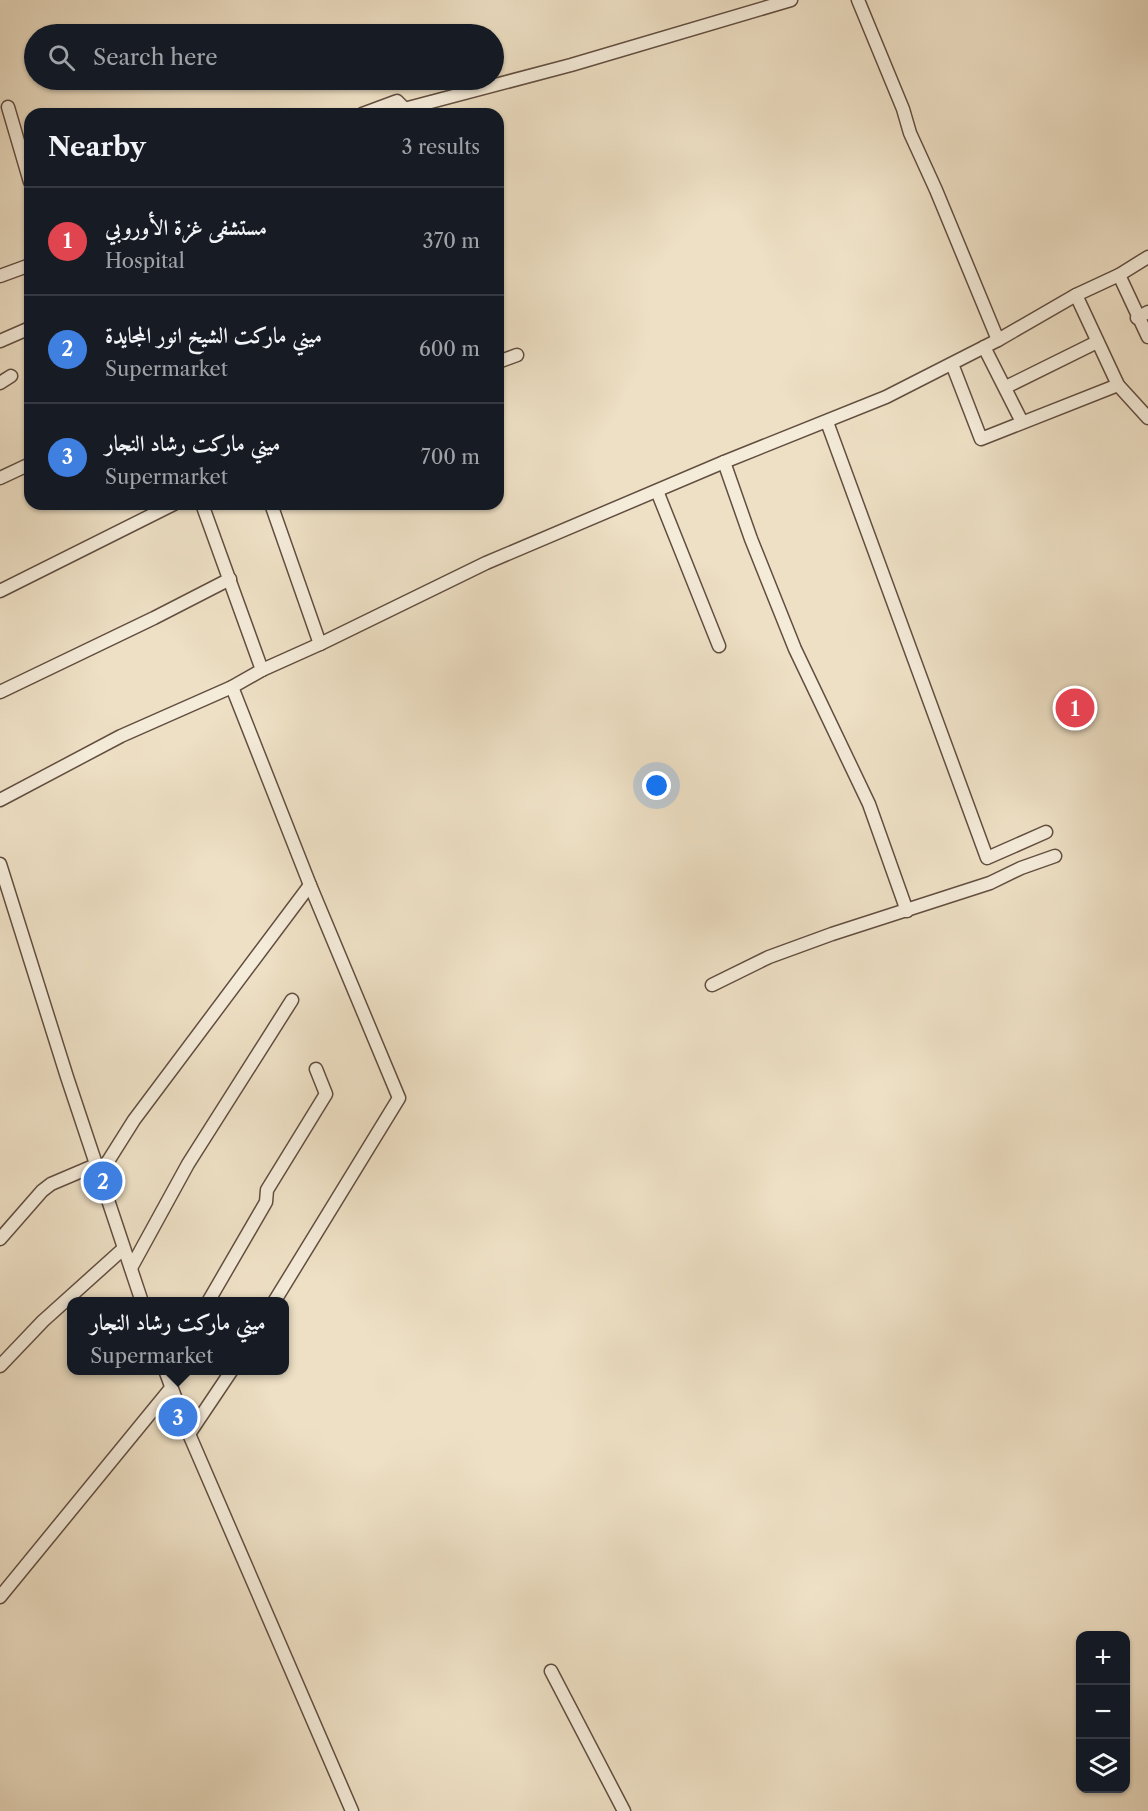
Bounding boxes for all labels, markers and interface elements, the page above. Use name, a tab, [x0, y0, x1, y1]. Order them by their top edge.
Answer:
search box	[24, 24, 504, 90]
icon: search	[45, 41, 78, 74]
text: Search here	[93, 44, 218, 71]
text: Nearby	[48, 131, 146, 163]
text: 3 results	[402, 135, 480, 159]
text: مستشفى غزة الأوروبي	[105, 214, 267, 241]
text: 1	[63, 229, 72, 253]
text: 370 m	[423, 229, 480, 253]
text: Hospital	[105, 249, 185, 273]
text: ميني ماركت الشيخ انور المجايدة	[105, 322, 322, 349]
text: 2	[62, 337, 73, 361]
text: 600 m	[419, 337, 480, 361]
text: Supermarket	[105, 357, 228, 381]
text: ميني ماركت رشاد النجار	[105, 430, 280, 457]
text: 3	[62, 445, 73, 469]
text: 700 m	[421, 445, 480, 469]
text: Supermarket	[105, 465, 228, 489]
pin: 1	[1056, 686, 1094, 730]
your location	[642, 771, 671, 800]
pin: 2	[84, 1158, 122, 1204]
popup	[67, 1297, 289, 1375]
text: ميني ماركت رشاد النجار	[90, 1309, 266, 1336]
text: Supermarket	[90, 1344, 213, 1368]
pin: 3	[158, 1394, 198, 1440]
map controls	[1076, 1631, 1130, 1793]
button: +	[1076, 1631, 1130, 1685]
button: −	[1076, 1685, 1130, 1739]
button: layers	[1076, 1739, 1130, 1793]

